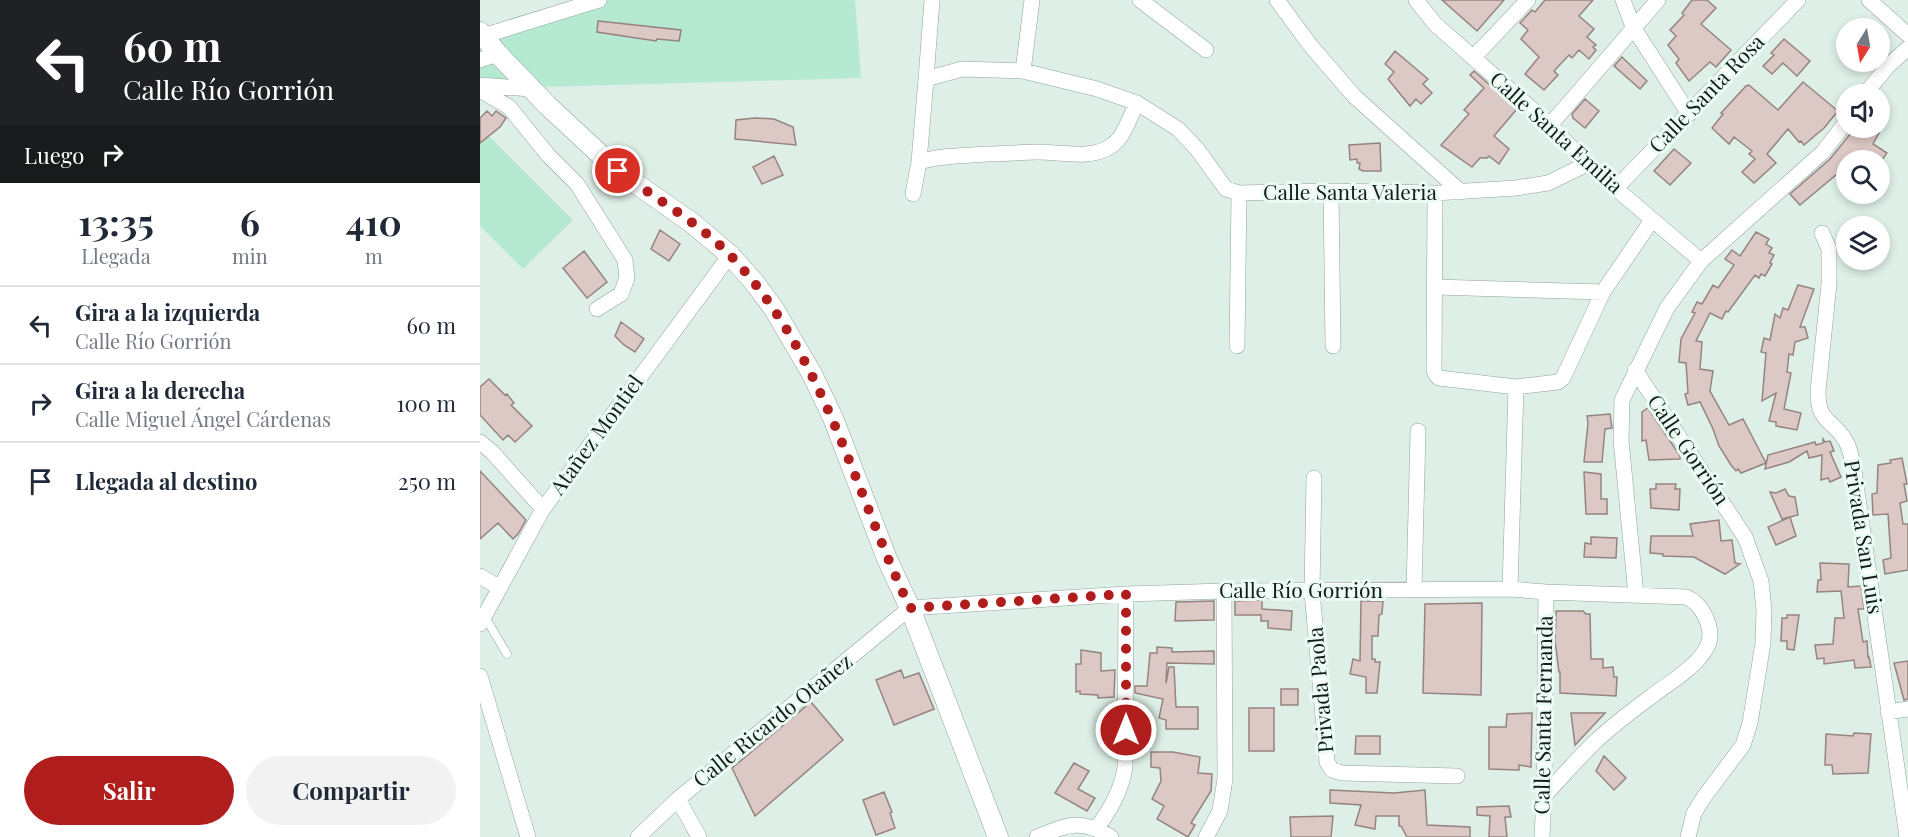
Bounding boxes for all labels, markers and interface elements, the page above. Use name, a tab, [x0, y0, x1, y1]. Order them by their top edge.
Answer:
text: 60 m	[123, 17, 221, 73]
north arrow	[1836, 18, 1890, 72]
map controls	[1836, 18, 1890, 270]
icon: left	[24, 24, 102, 102]
street label: Calle Santa Rosa	[1642, 27, 1770, 158]
street label: Calle Santa Emilia	[1485, 64, 1630, 199]
text: Calle Río Gorrión	[123, 71, 334, 107]
button: sound	[1836, 84, 1890, 138]
icon: right	[96, 138, 129, 171]
text: Luego	[24, 140, 84, 170]
pin	[592, 145, 643, 196]
button: search	[1836, 150, 1890, 204]
icon: arrive	[601, 154, 634, 187]
street label: Calle Santa Valeria	[1263, 177, 1437, 205]
text: 13:35	[78, 197, 154, 245]
text: 6	[240, 197, 260, 245]
text: 410	[346, 197, 402, 245]
button: layers	[1836, 216, 1890, 270]
text: Llegada	[81, 242, 151, 269]
text: min	[232, 242, 268, 269]
text: m	[365, 242, 383, 269]
text: Gira a la izquierda	[75, 297, 260, 327]
icon: left	[24, 309, 57, 342]
text: 60 m	[406, 310, 456, 340]
text: Calle Río Gorrión	[75, 327, 231, 354]
street label: Atañez Montiel	[542, 368, 648, 500]
text: Gira a la derecha	[75, 375, 245, 405]
icon: right	[24, 387, 57, 420]
text: 100 m	[396, 388, 456, 418]
street label: Calle Gorrión	[1642, 388, 1737, 510]
text: Calle Miguel Ángel Cárdenas	[75, 405, 331, 432]
street label: Privada San Luis	[1839, 458, 1891, 616]
icon: arrive	[24, 465, 57, 498]
text: Llegada al destino	[75, 466, 257, 496]
text: 250 m	[398, 466, 456, 496]
street label: Calle Río Gorrión	[1219, 575, 1384, 603]
street label: Calle Santa Fernanda	[1526, 615, 1558, 815]
street label: Privada Paola	[1300, 625, 1338, 754]
street label: Calle Ricardo Otañez	[686, 646, 857, 792]
position arrow	[1094, 698, 1158, 762]
button: Salir	[24, 756, 234, 825]
button: Compartir	[246, 756, 456, 825]

